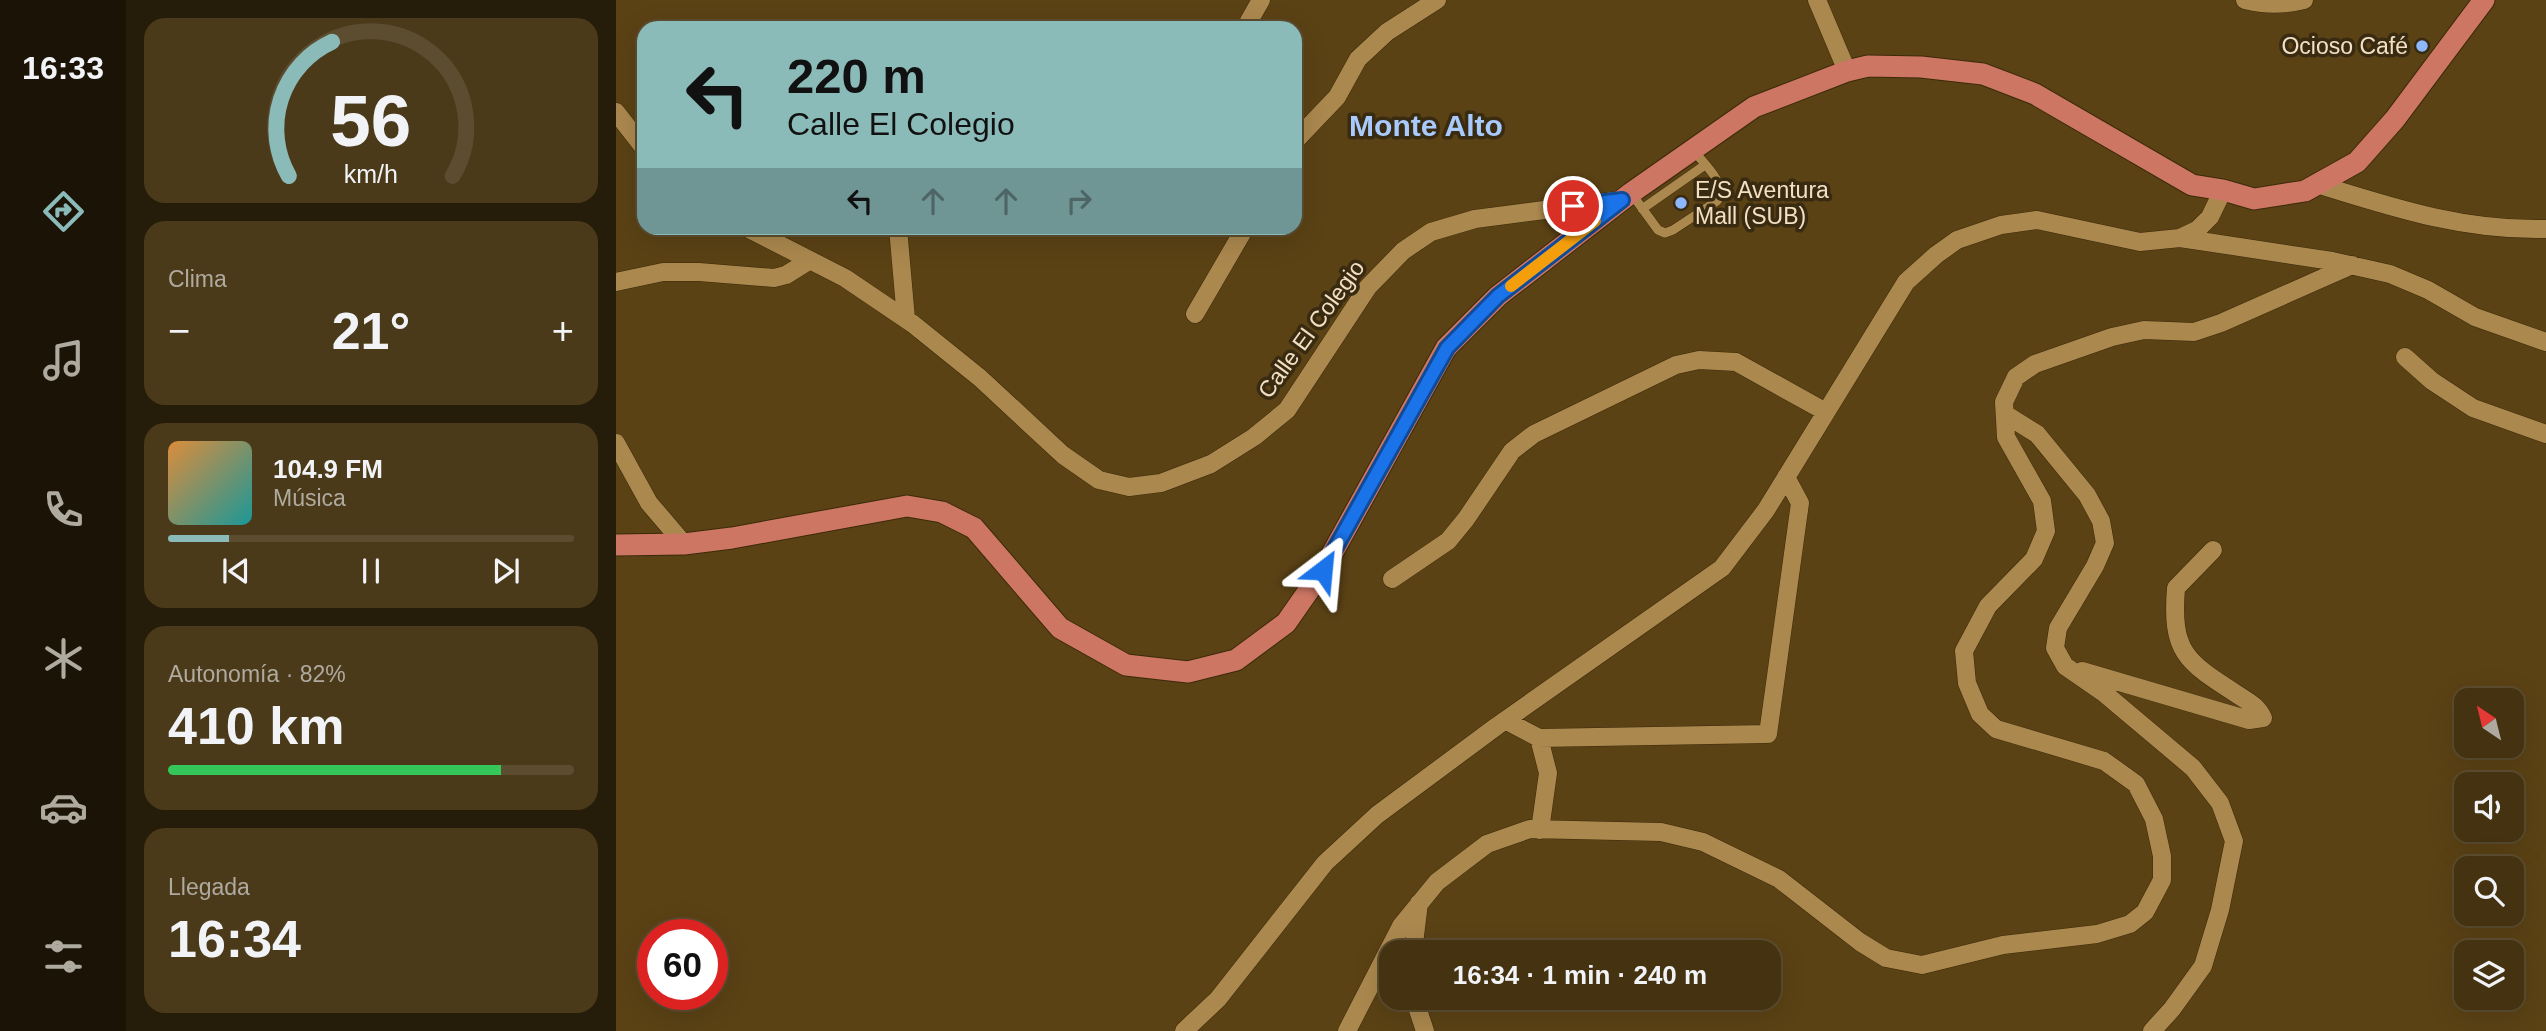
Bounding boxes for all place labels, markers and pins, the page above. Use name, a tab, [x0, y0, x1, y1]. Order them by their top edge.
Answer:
place label: Ocioso Café	[2281, 33, 2408, 59]
marker: Ocioso Café	[2414, 38, 2430, 54]
pin	[1543, 176, 1603, 236]
place label: E/S Aventura Mall (SUB)	[1695, 177, 1829, 229]
marker: E/S Aventura Mall (SUB)	[1673, 195, 1689, 211]

